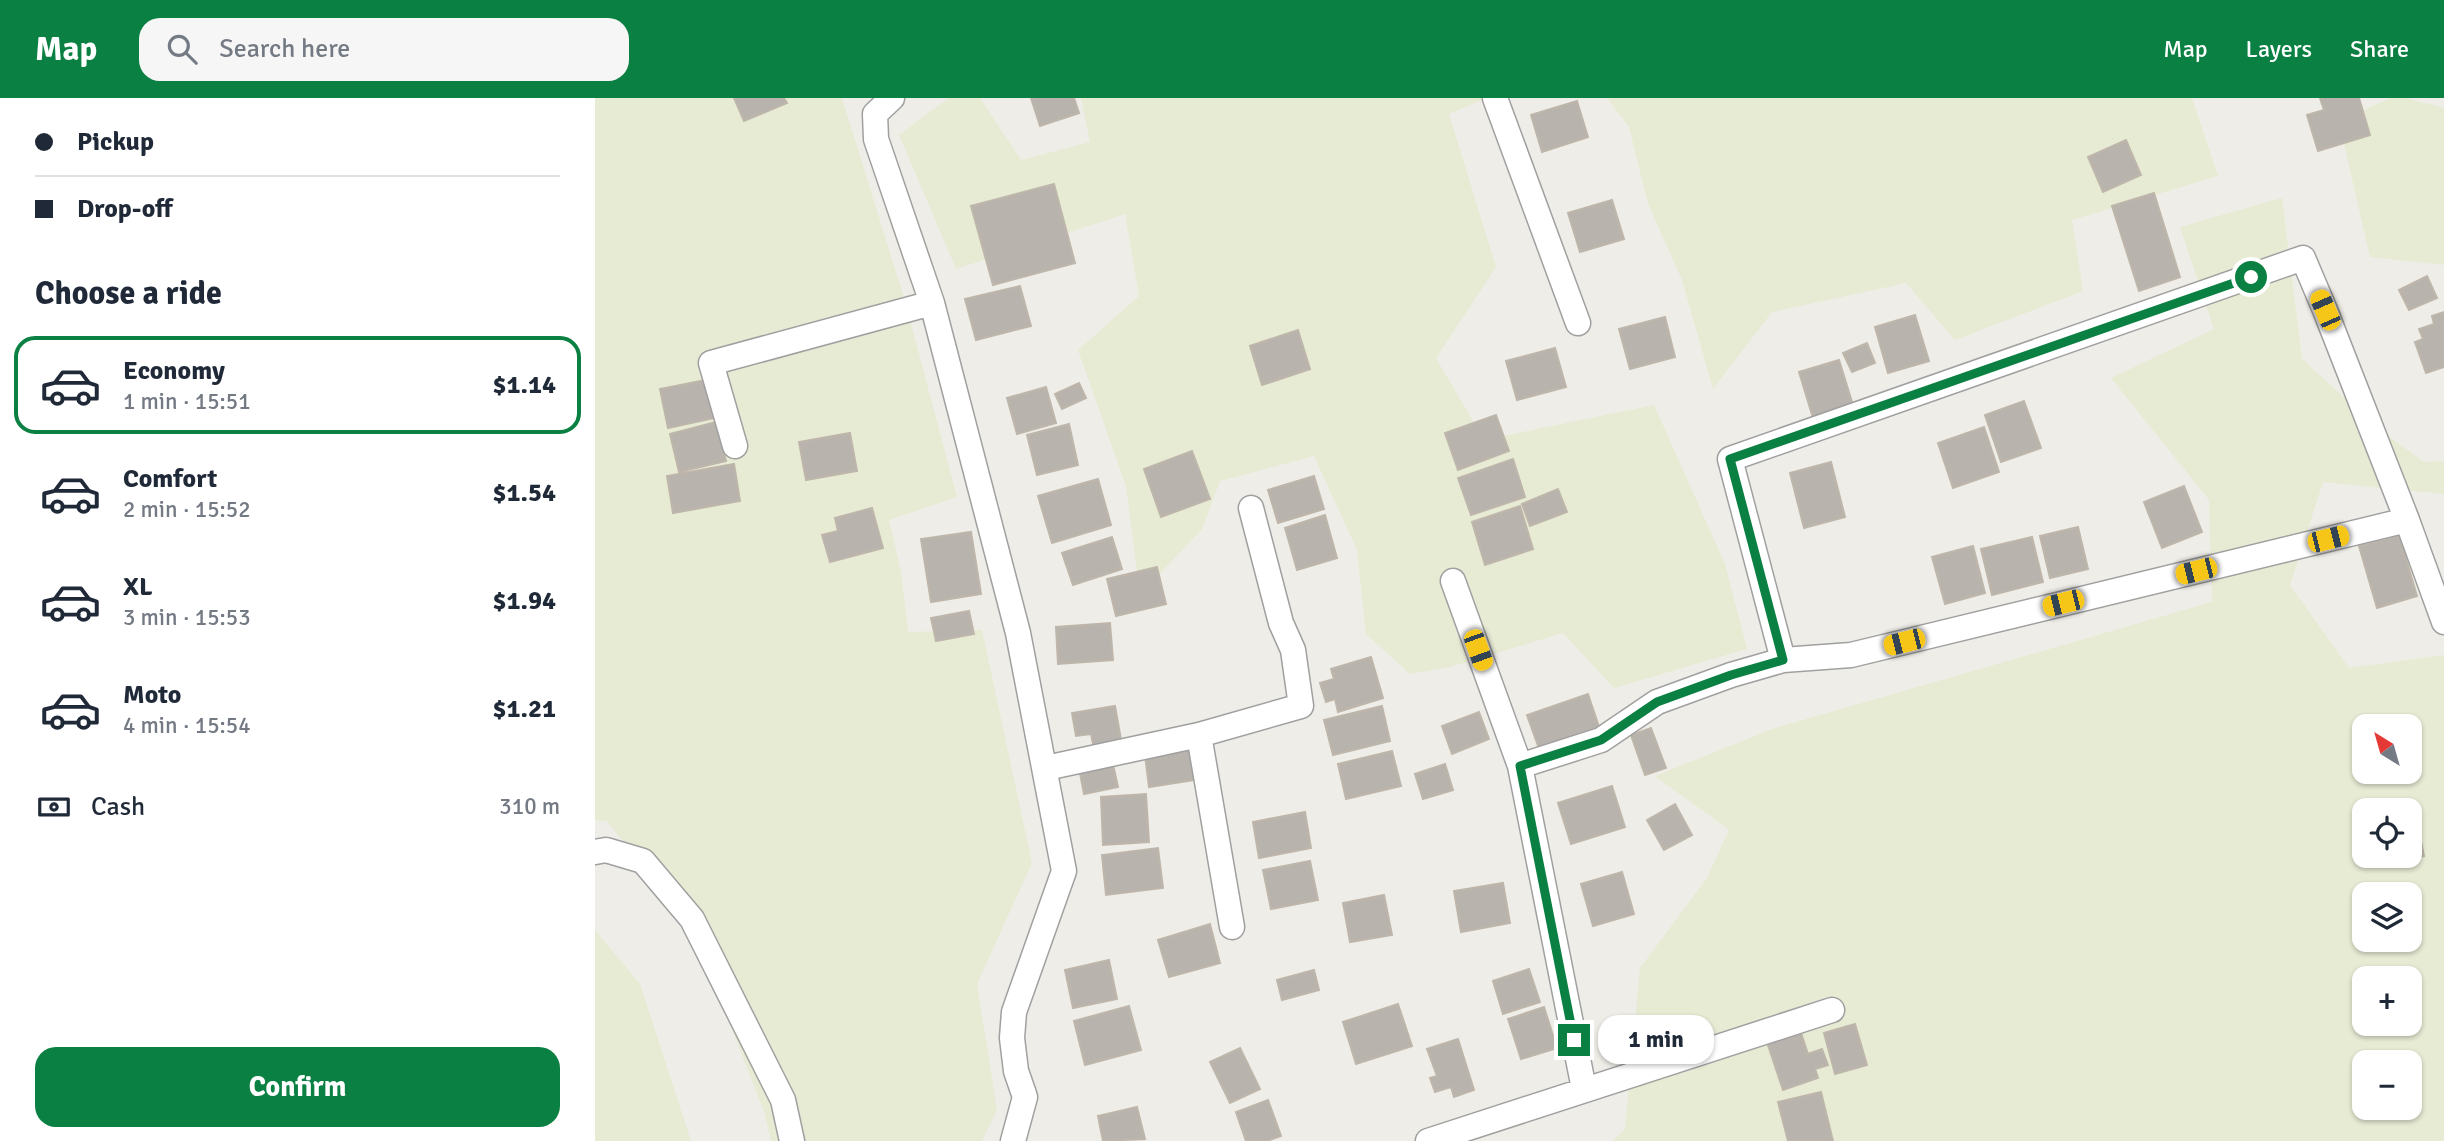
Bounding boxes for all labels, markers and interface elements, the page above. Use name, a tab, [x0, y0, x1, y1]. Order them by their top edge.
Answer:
search box	[139, 18, 629, 81]
text: Map	[35, 29, 97, 70]
icon: search	[163, 30, 201, 68]
text: Search here	[219, 33, 350, 65]
text: Map	[2163, 34, 2208, 64]
text: Layers	[2246, 34, 2312, 64]
text: Share	[2350, 34, 2409, 64]
text: Pickup	[77, 126, 154, 158]
text: Drop-off	[77, 193, 173, 225]
route start	[2235, 261, 2267, 293]
text: Choose a ride	[35, 274, 222, 313]
car	[2307, 287, 2344, 333]
icon: car	[39, 354, 102, 417]
text: Economy	[123, 355, 225, 387]
text: $1.14	[492, 369, 556, 401]
text: 1 min · 15:51	[123, 387, 251, 416]
icon: car	[39, 462, 102, 525]
text: Comfort	[123, 463, 217, 495]
text: $1.54	[492, 477, 556, 509]
text: 2 min · 15:52	[123, 495, 251, 524]
car	[2306, 524, 2351, 554]
car	[2174, 556, 2219, 586]
icon: car	[39, 570, 102, 633]
text: XL	[123, 571, 153, 603]
text: $1.94	[492, 585, 556, 617]
car	[2041, 588, 2086, 618]
text: 3 min · 15:53	[123, 603, 251, 632]
car	[1461, 627, 1496, 673]
car	[1882, 627, 1927, 657]
icon: car	[39, 678, 102, 741]
text: Moto	[123, 679, 181, 711]
text: $1.21	[492, 693, 556, 725]
text: 4 min · 15:54	[123, 711, 251, 740]
north arrow	[2352, 714, 2422, 784]
map controls	[2352, 714, 2422, 1120]
icon: cash	[35, 788, 73, 826]
text: Cash	[91, 791, 145, 823]
text: 310 m	[499, 792, 560, 821]
button: locate	[2352, 798, 2422, 868]
button: layers	[2352, 882, 2422, 952]
button: +	[2352, 966, 2422, 1036]
callout: 1 min	[1599, 1016, 1714, 1065]
route end	[1558, 1024, 1590, 1056]
text: 1 min	[1628, 1025, 1684, 1054]
button: Confirm	[35, 1047, 560, 1127]
button: −	[2352, 1050, 2422, 1120]

